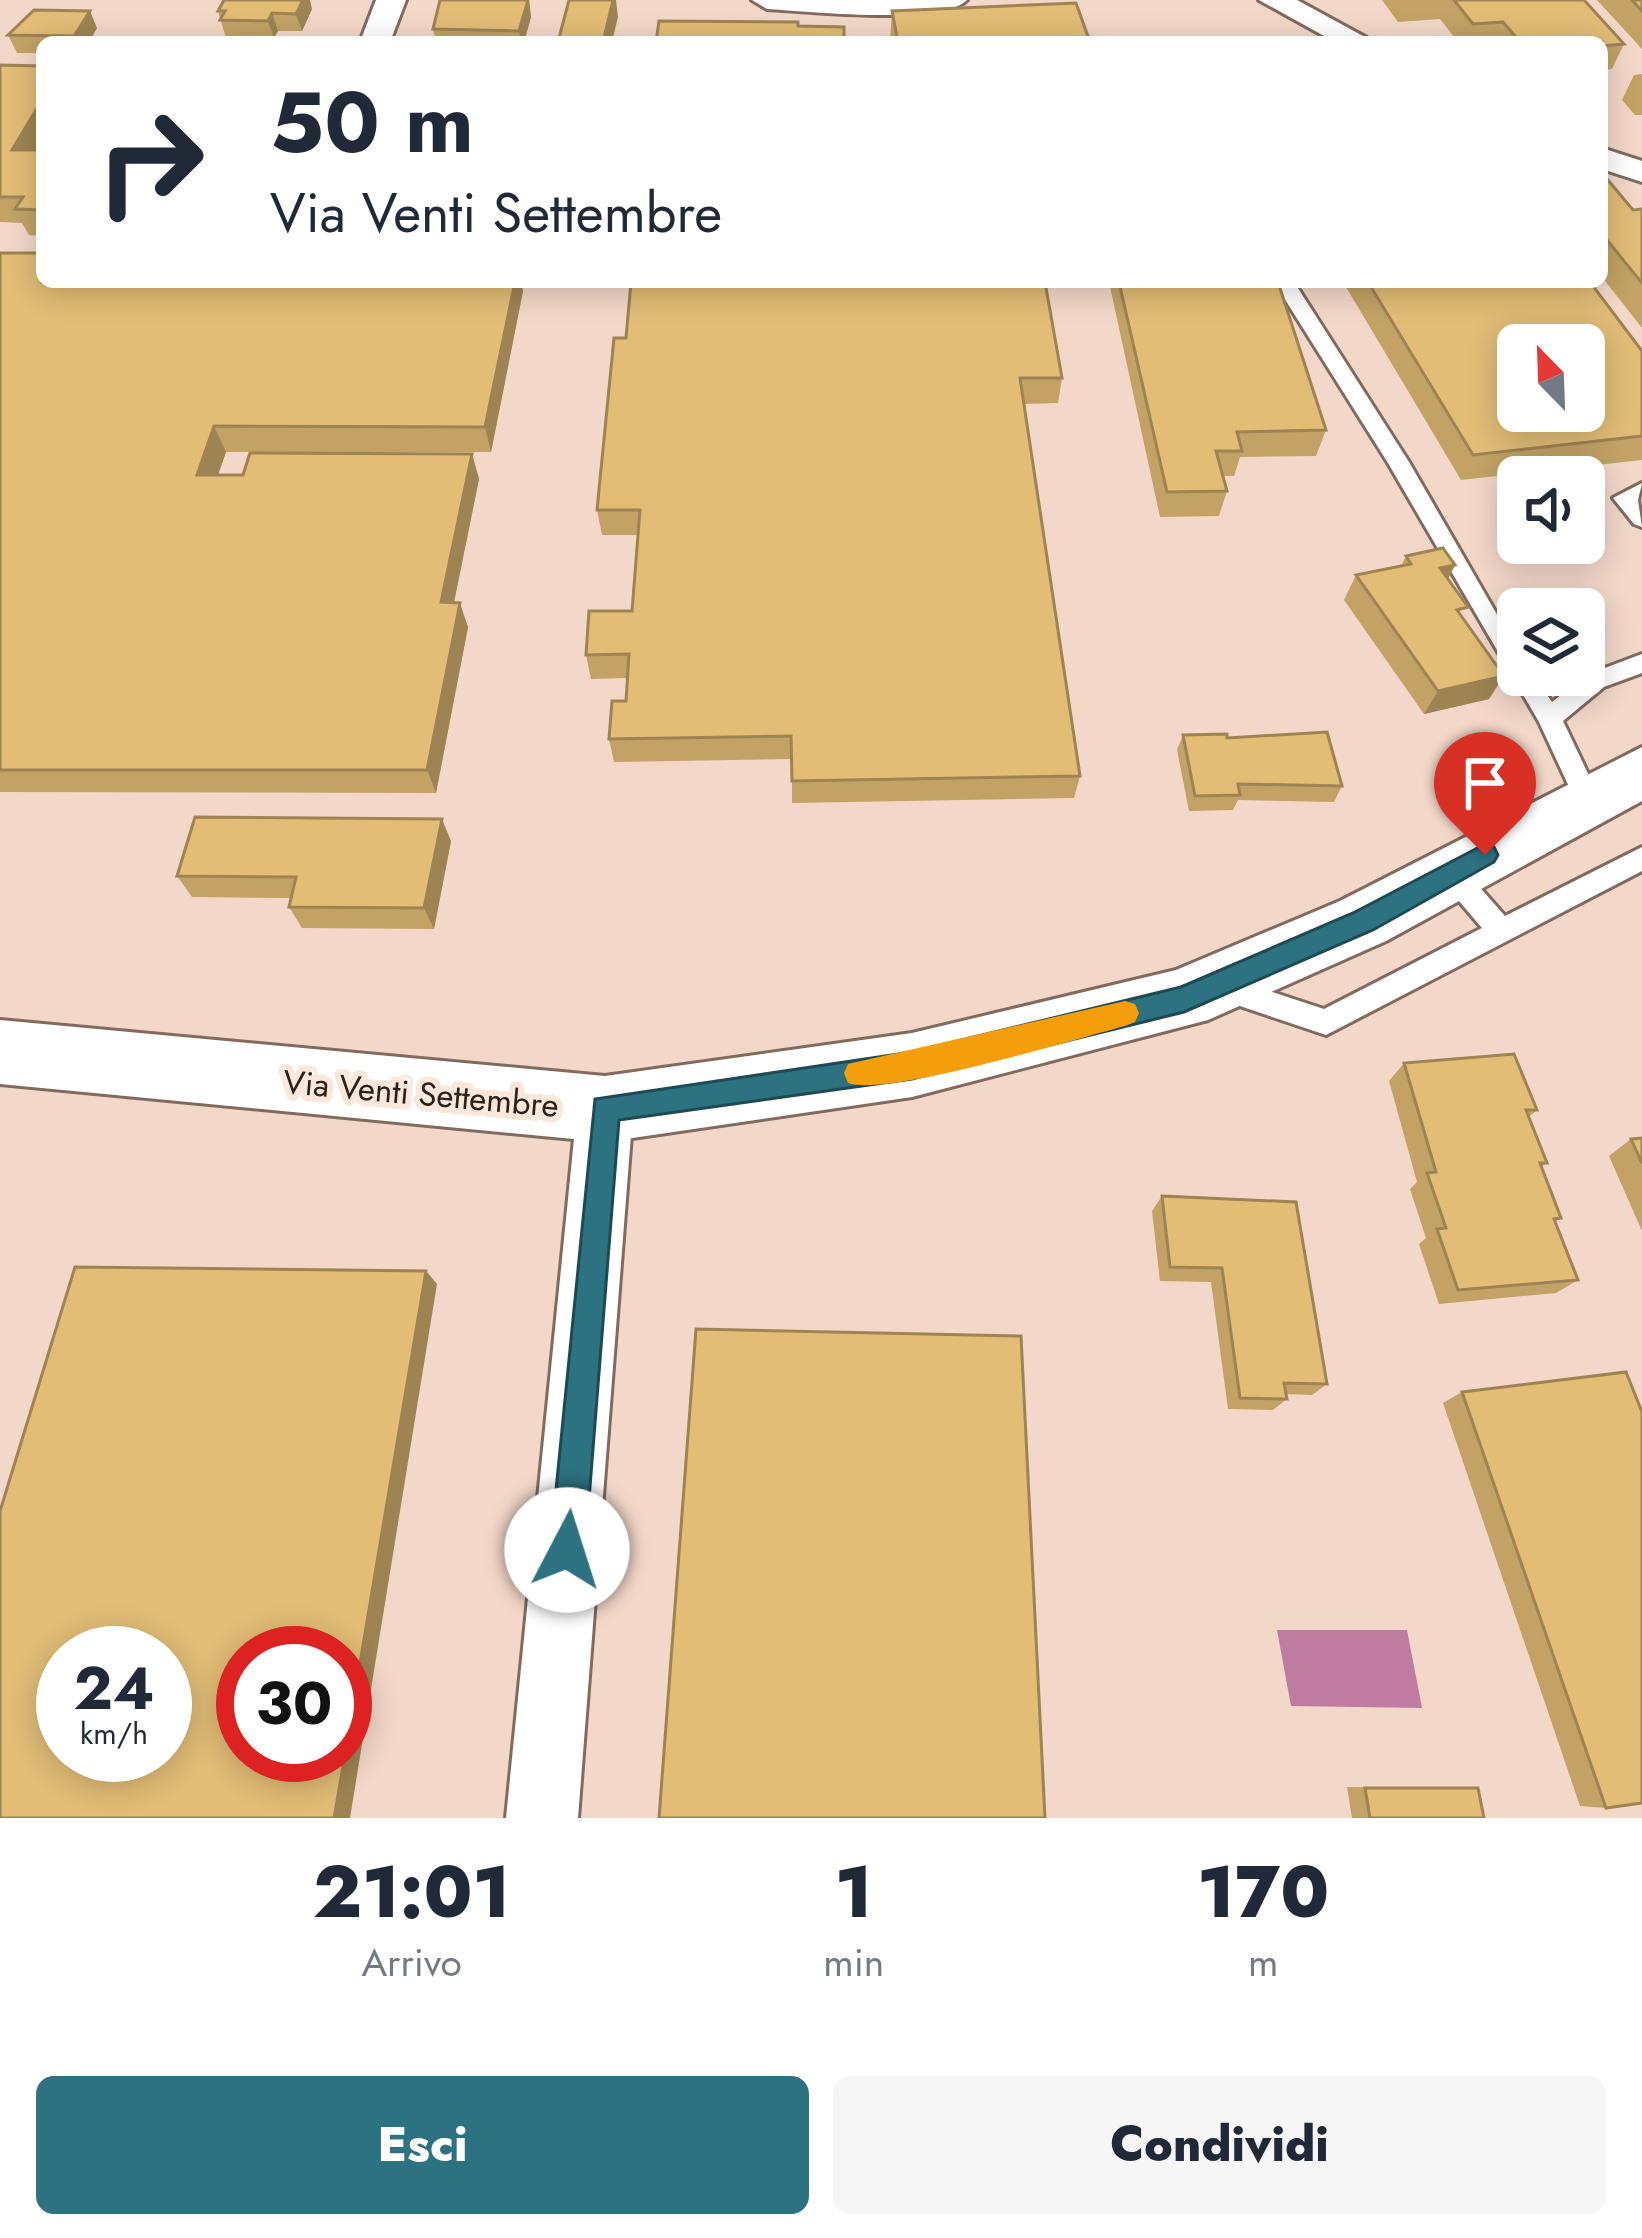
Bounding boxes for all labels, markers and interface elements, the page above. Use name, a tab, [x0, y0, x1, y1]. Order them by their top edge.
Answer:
text: 50 m	[270, 62, 474, 184]
icon: right	[72, 84, 228, 240]
text: Via Venti Settembre	[270, 174, 722, 252]
north arrow	[1497, 324, 1605, 432]
map controls	[1497, 324, 1605, 696]
button: sound	[1497, 456, 1605, 564]
button: layers	[1497, 588, 1605, 696]
pin	[1434, 732, 1536, 855]
icon: arrive	[1452, 750, 1518, 816]
street label: Via Venti Settembre	[281, 1058, 561, 1129]
position arrow	[504, 1487, 630, 1613]
speed limit sign: 30	[216, 1626, 372, 1782]
text: 24	[73, 1645, 155, 1732]
text: km/h	[80, 1712, 148, 1755]
text: 21:01	[313, 1840, 511, 1944]
text: 1	[835, 1840, 873, 1944]
text: 170	[1197, 1840, 1329, 1944]
text: Arrivo	[361, 1934, 462, 1991]
text: min	[823, 1934, 884, 1991]
text: m	[1248, 1934, 1278, 1991]
button: Esci	[36, 2076, 809, 2214]
button: Condividi	[833, 2076, 1606, 2214]

